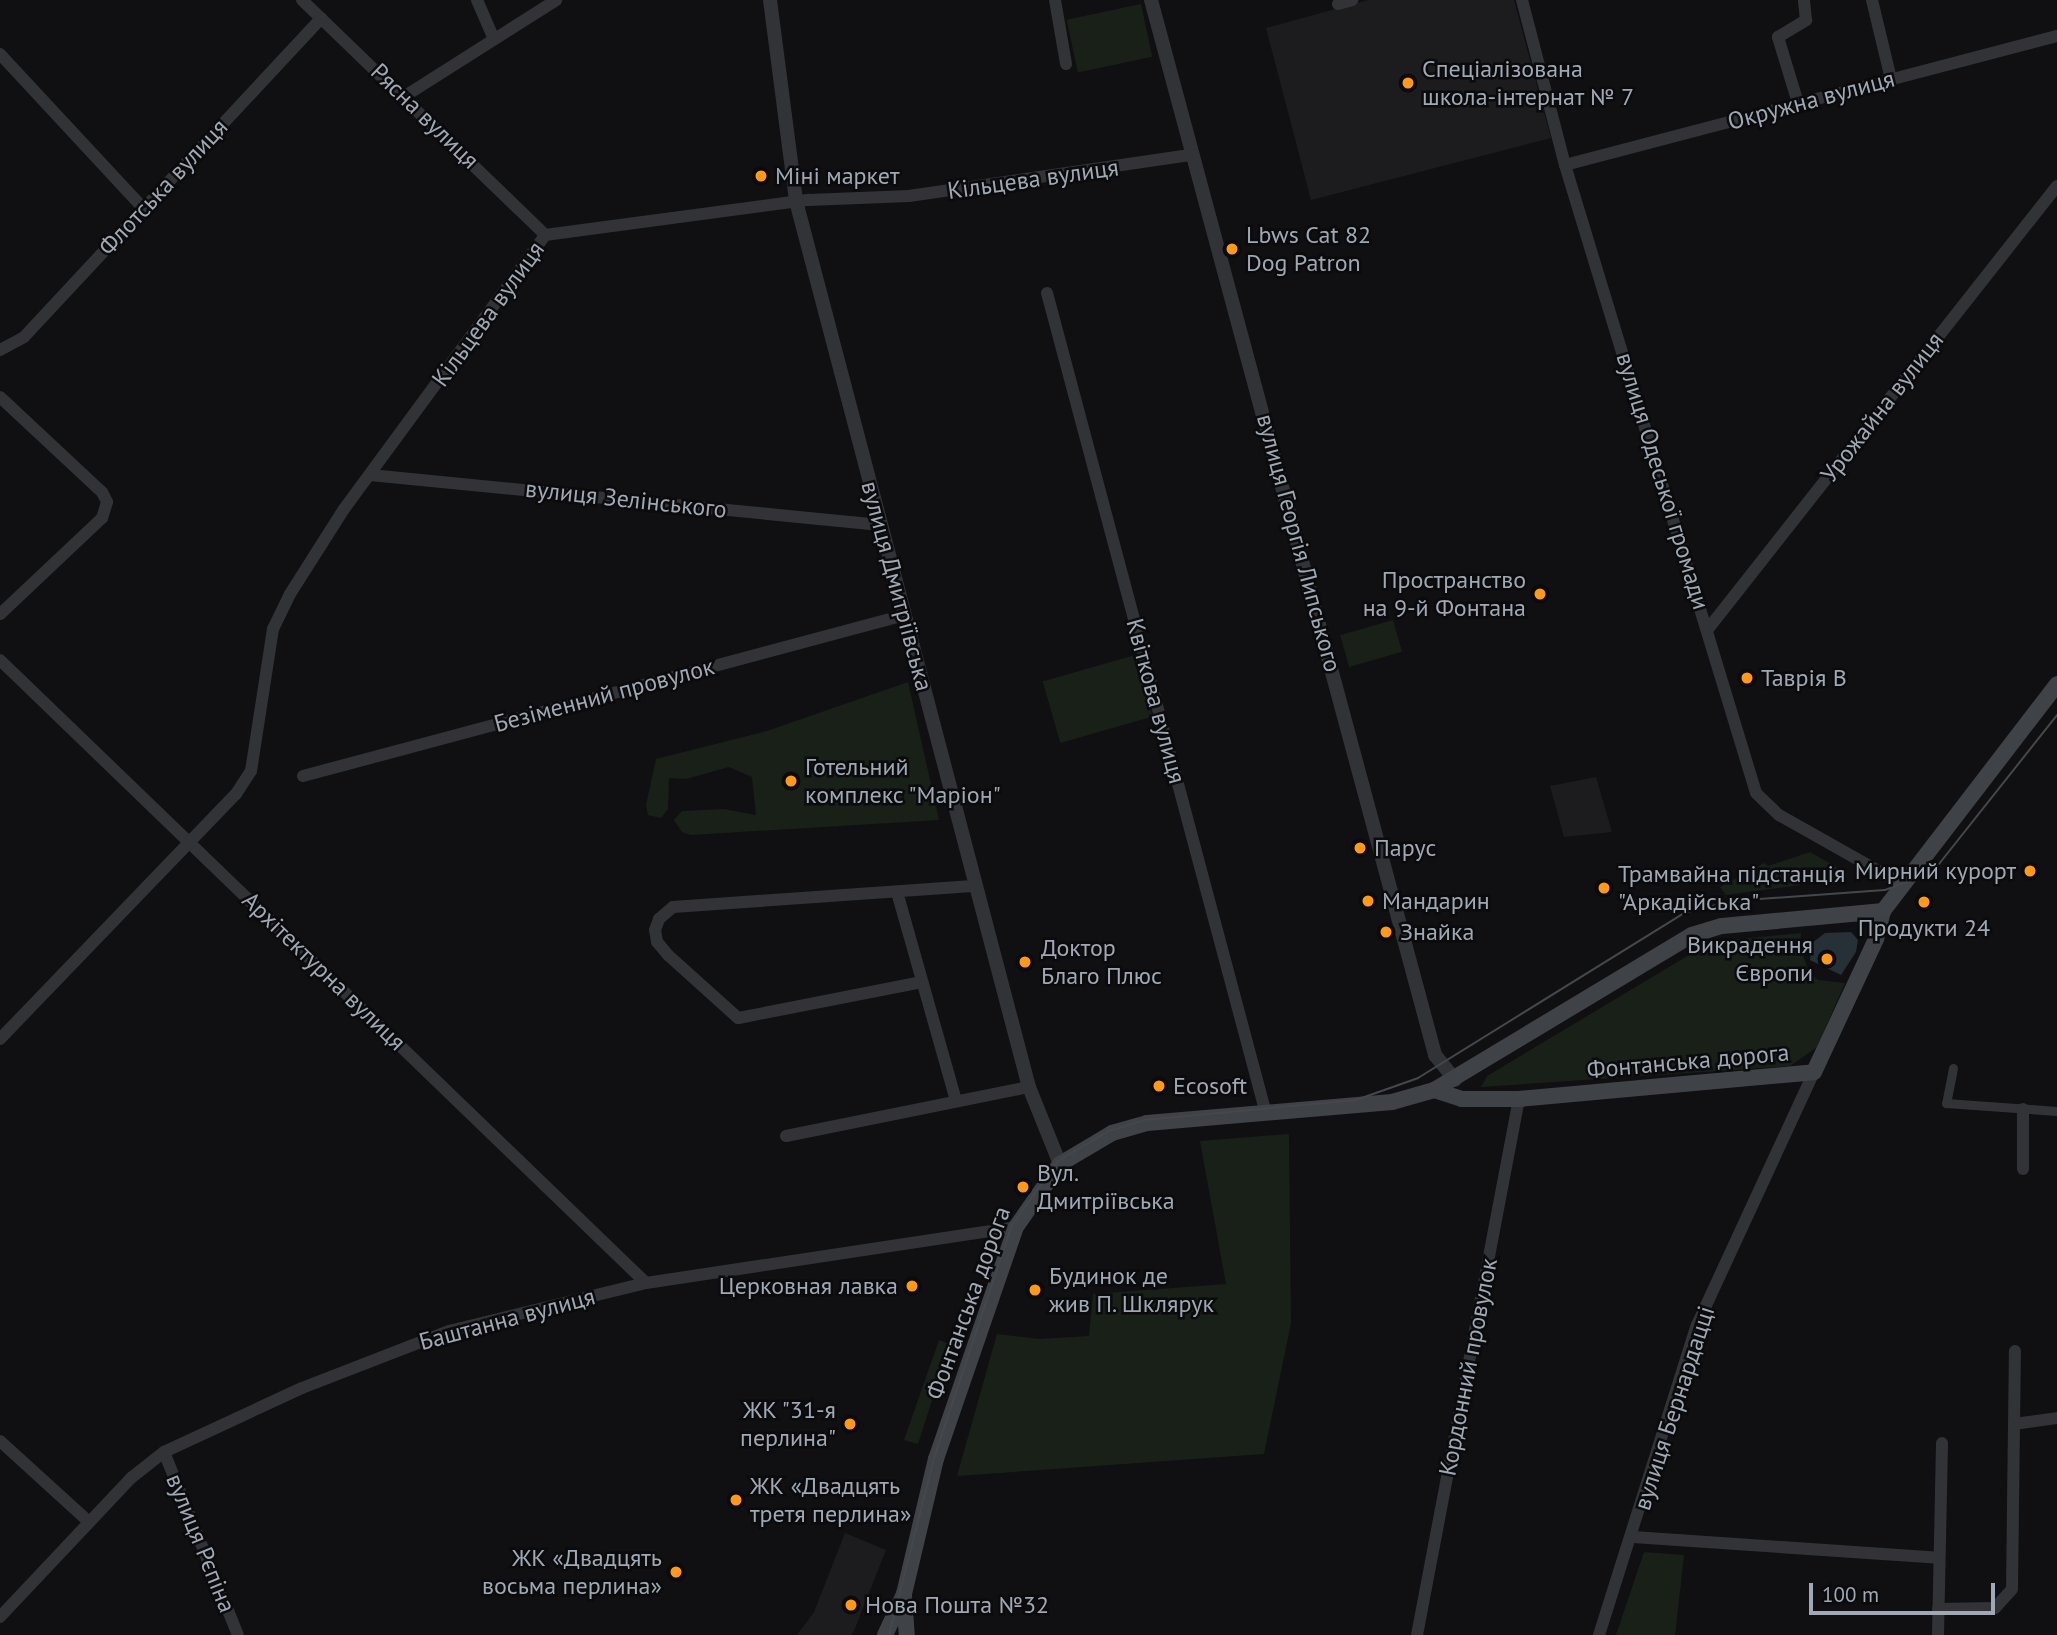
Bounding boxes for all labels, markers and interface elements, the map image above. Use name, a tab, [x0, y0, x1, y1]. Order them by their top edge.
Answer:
place label: Спеціалізована школа-інтернат № 7	[1422, 55, 1635, 111]
street label: Рясна вулиця	[365, 57, 485, 175]
street label: Окружна вулиця	[1724, 64, 1898, 136]
marker: Спеціалізована школа-інтернат № 7	[1400, 75, 1416, 91]
street label: Флотська вулиця	[92, 113, 234, 261]
street label: Кільцева вулиця	[946, 153, 1120, 205]
place label: Міні маркет	[775, 162, 900, 190]
marker: Міні маркет	[753, 168, 769, 184]
place label: Lbws Cat 82 Dog Patron	[1246, 221, 1371, 277]
street label: Кільцева вулиця	[426, 236, 550, 392]
marker: Lbws Cat 82 Dog Patron	[1224, 241, 1240, 257]
street label: Урожайна вулиця	[1815, 326, 1949, 488]
street label: вулиця Одеської громади	[1610, 349, 1716, 613]
street label: вулиця Георгія Липського	[1251, 411, 1347, 675]
street label: вулиця Зелінського	[524, 474, 728, 524]
street label: вулиця Дмитріївська	[855, 478, 939, 694]
place label: Пространство на 9-й Фонтана	[1363, 566, 1526, 622]
marker: Пространство на 9-й Фонтана	[1532, 586, 1548, 602]
street label: Квіткова вулиця	[1120, 615, 1192, 787]
street label: Безіменний провулок	[491, 652, 717, 738]
place label: Таврія В	[1761, 664, 1847, 692]
marker: Таврія В	[1739, 670, 1755, 686]
place label: Готельний комплекс "Маріон"	[805, 753, 1002, 809]
marker: Готельний комплекс "Маріон"	[783, 773, 799, 789]
place label: Парус	[1374, 834, 1436, 862]
marker: Парус	[1352, 840, 1368, 856]
place label: Мирний курорт	[1855, 857, 2016, 885]
place label: Трамвайна підстанція "Аркадійська"	[1618, 860, 1845, 916]
marker: Мирний курорт	[2022, 863, 2038, 879]
marker: Трамвайна підстанція "Аркадійська"	[1596, 880, 1612, 896]
street label: Архітектурна вулиця	[236, 886, 412, 1056]
place label: Мандарин	[1382, 887, 1490, 915]
marker: Мандарин	[1360, 893, 1376, 909]
marker: Продукти 24	[1916, 894, 1932, 910]
place label: Продукти 24	[1858, 914, 1990, 942]
place label: Знайка	[1400, 918, 1474, 946]
marker: Знайка	[1378, 924, 1394, 940]
place label: Викрадення Європи	[1687, 931, 1813, 987]
place label: Доктор Благо Плюс	[1041, 934, 1162, 990]
marker: Викрадення Європи	[1819, 951, 1835, 967]
marker: Доктор Благо Плюс	[1015, 952, 1035, 972]
street label: Фонтанська дорога	[1586, 1038, 1790, 1084]
place label: Ecosoft	[1173, 1072, 1247, 1100]
marker: Ecosoft	[1151, 1078, 1167, 1094]
place label: Вул. Дмитріївська	[1037, 1159, 1175, 1215]
marker: Вул. Дмитріївська	[1015, 1179, 1031, 1195]
street label: Фонтанська дорога	[920, 1203, 1016, 1403]
street label: Кордонний провулок	[1433, 1256, 1503, 1478]
place label: Будинок де жив П. Шклярук	[1049, 1262, 1216, 1318]
place label: Церковная лавка	[719, 1272, 898, 1300]
marker: Церковная лавка	[904, 1278, 920, 1294]
street label: Баштанна вулиця	[416, 1282, 598, 1356]
marker: Будинок де жив П. Шклярук	[1027, 1282, 1043, 1298]
street label: вулиця Бернардацці	[1627, 1302, 1721, 1514]
place label: ЖК "31-я перлина"	[740, 1396, 836, 1452]
marker: ЖК "31-я перлина"	[842, 1416, 858, 1432]
street label: вулиця Рєпіна	[160, 1469, 242, 1617]
place label: ЖК «Двадцять третя перлина»	[750, 1472, 911, 1528]
marker: ЖК «Двадцять третя перлина»	[728, 1492, 744, 1508]
place label: ЖК «Двадцять восьма перлина»	[482, 1544, 662, 1600]
marker: ЖК «Двадцять восьма перлина»	[668, 1564, 684, 1580]
scale bar	[1812, 1568, 1997, 1612]
text: 100 m	[1822, 1581, 1879, 1608]
place label: Нова Пошта №32	[865, 1591, 1049, 1619]
marker: Нова Пошта №32	[843, 1597, 859, 1613]

